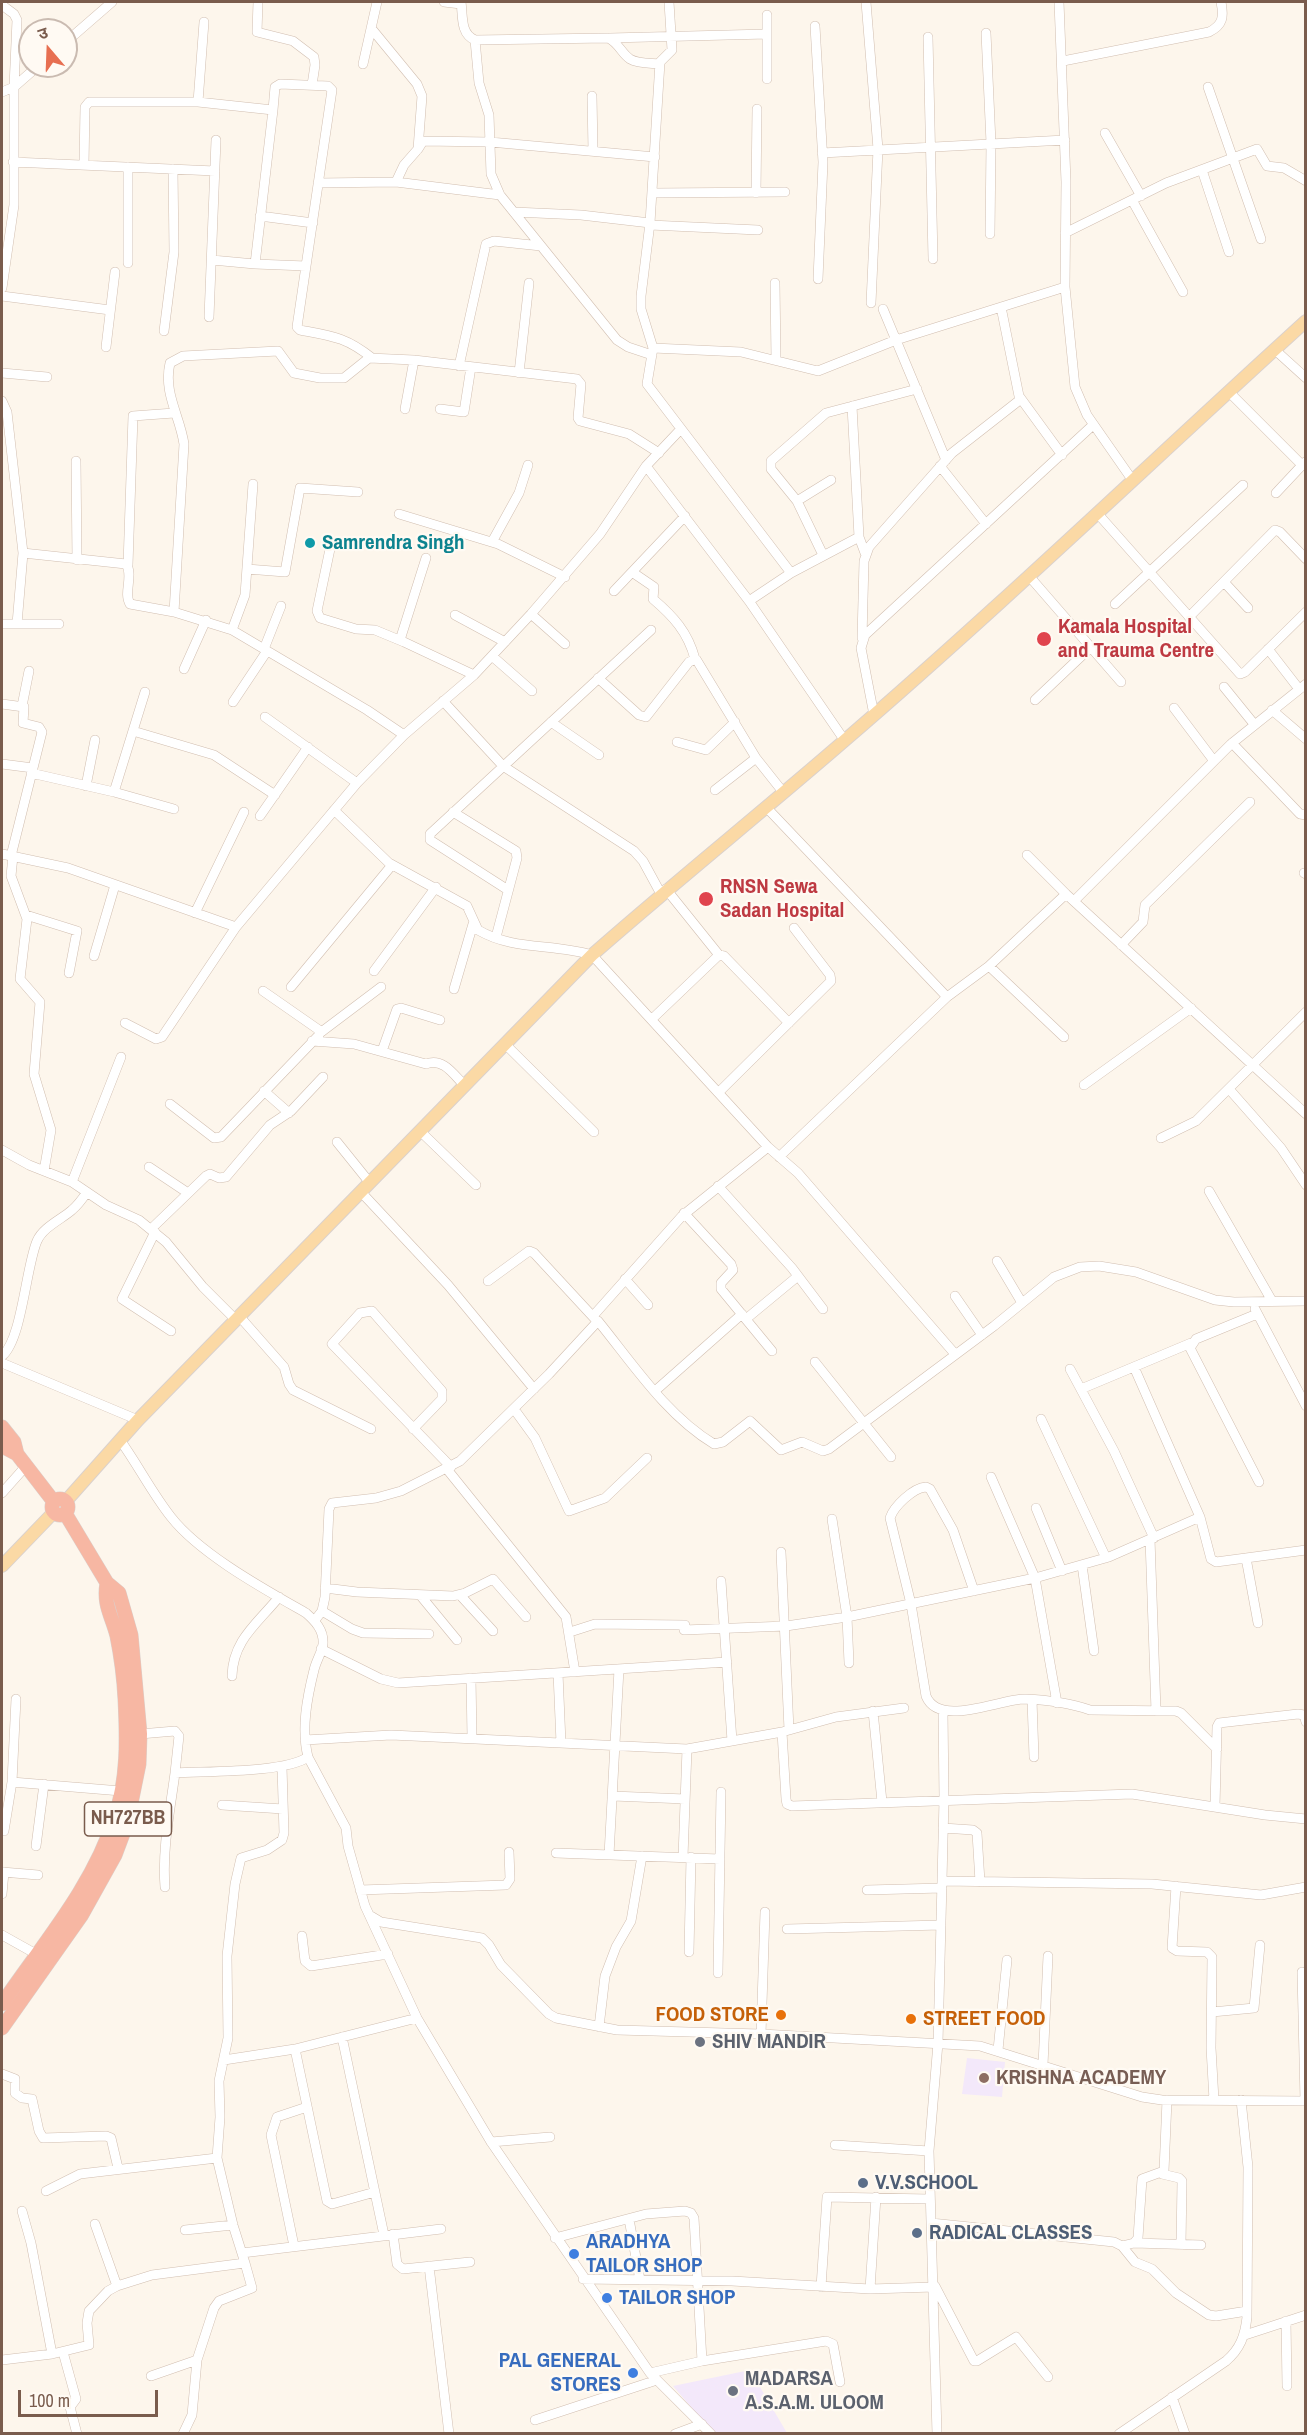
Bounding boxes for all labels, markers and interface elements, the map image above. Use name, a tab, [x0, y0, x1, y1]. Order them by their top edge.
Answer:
north arrow	[18, 18, 78, 78]
text: उ	[35, 21, 51, 45]
place label: Samrendra Singh	[322, 530, 465, 556]
marker: Samrendra Singh	[303, 536, 317, 550]
place label: Kamala Hospital and Trauma Centre	[1058, 614, 1214, 664]
marker: Kamala Hospital and Trauma Centre	[1035, 630, 1053, 648]
place label: RNSN Sewa Sadan Hospital	[720, 874, 844, 924]
marker: RNSN Sewa Sadan Hospital	[697, 890, 715, 908]
road number: NH727BB	[84, 1802, 172, 1836]
place label: FOOD STORE	[655, 2002, 769, 2028]
place label: STREET FOOD	[923, 2006, 1045, 2032]
marker: FOOD STORE	[774, 2008, 788, 2022]
marker: STREET FOOD	[904, 2012, 918, 2026]
place label: SHIV MANDIR	[712, 2029, 826, 2055]
marker: SHIV MANDIR	[693, 2035, 707, 2049]
place label: KRISHNA ACADEMY	[996, 2065, 1166, 2091]
marker: KRISHNA ACADEMY	[977, 2071, 991, 2085]
place label: V.V.SCHOOL	[875, 2170, 978, 2196]
marker: V.V.SCHOOL	[856, 2176, 870, 2190]
place label: RADICAL CLASSES	[929, 2220, 1093, 2246]
marker: RADICAL CLASSES	[910, 2226, 924, 2240]
place label: ARADHYA TAILOR SHOP	[586, 2229, 702, 2279]
marker: ARADHYA TAILOR SHOP	[567, 2247, 581, 2261]
place label: TAILOR SHOP	[619, 2285, 735, 2311]
marker: TAILOR SHOP	[600, 2291, 614, 2305]
place label: PAL GENERAL STORES	[499, 2348, 621, 2398]
marker: PAL GENERAL STORES	[626, 2366, 640, 2380]
place label: MADARSA A.S.A.M. ULOOM	[745, 2366, 884, 2416]
scale bar	[21, 2378, 160, 2416]
marker: MADARSA A.S.A.M. ULOOM	[726, 2384, 740, 2398]
text: 100 m	[29, 2388, 70, 2413]

